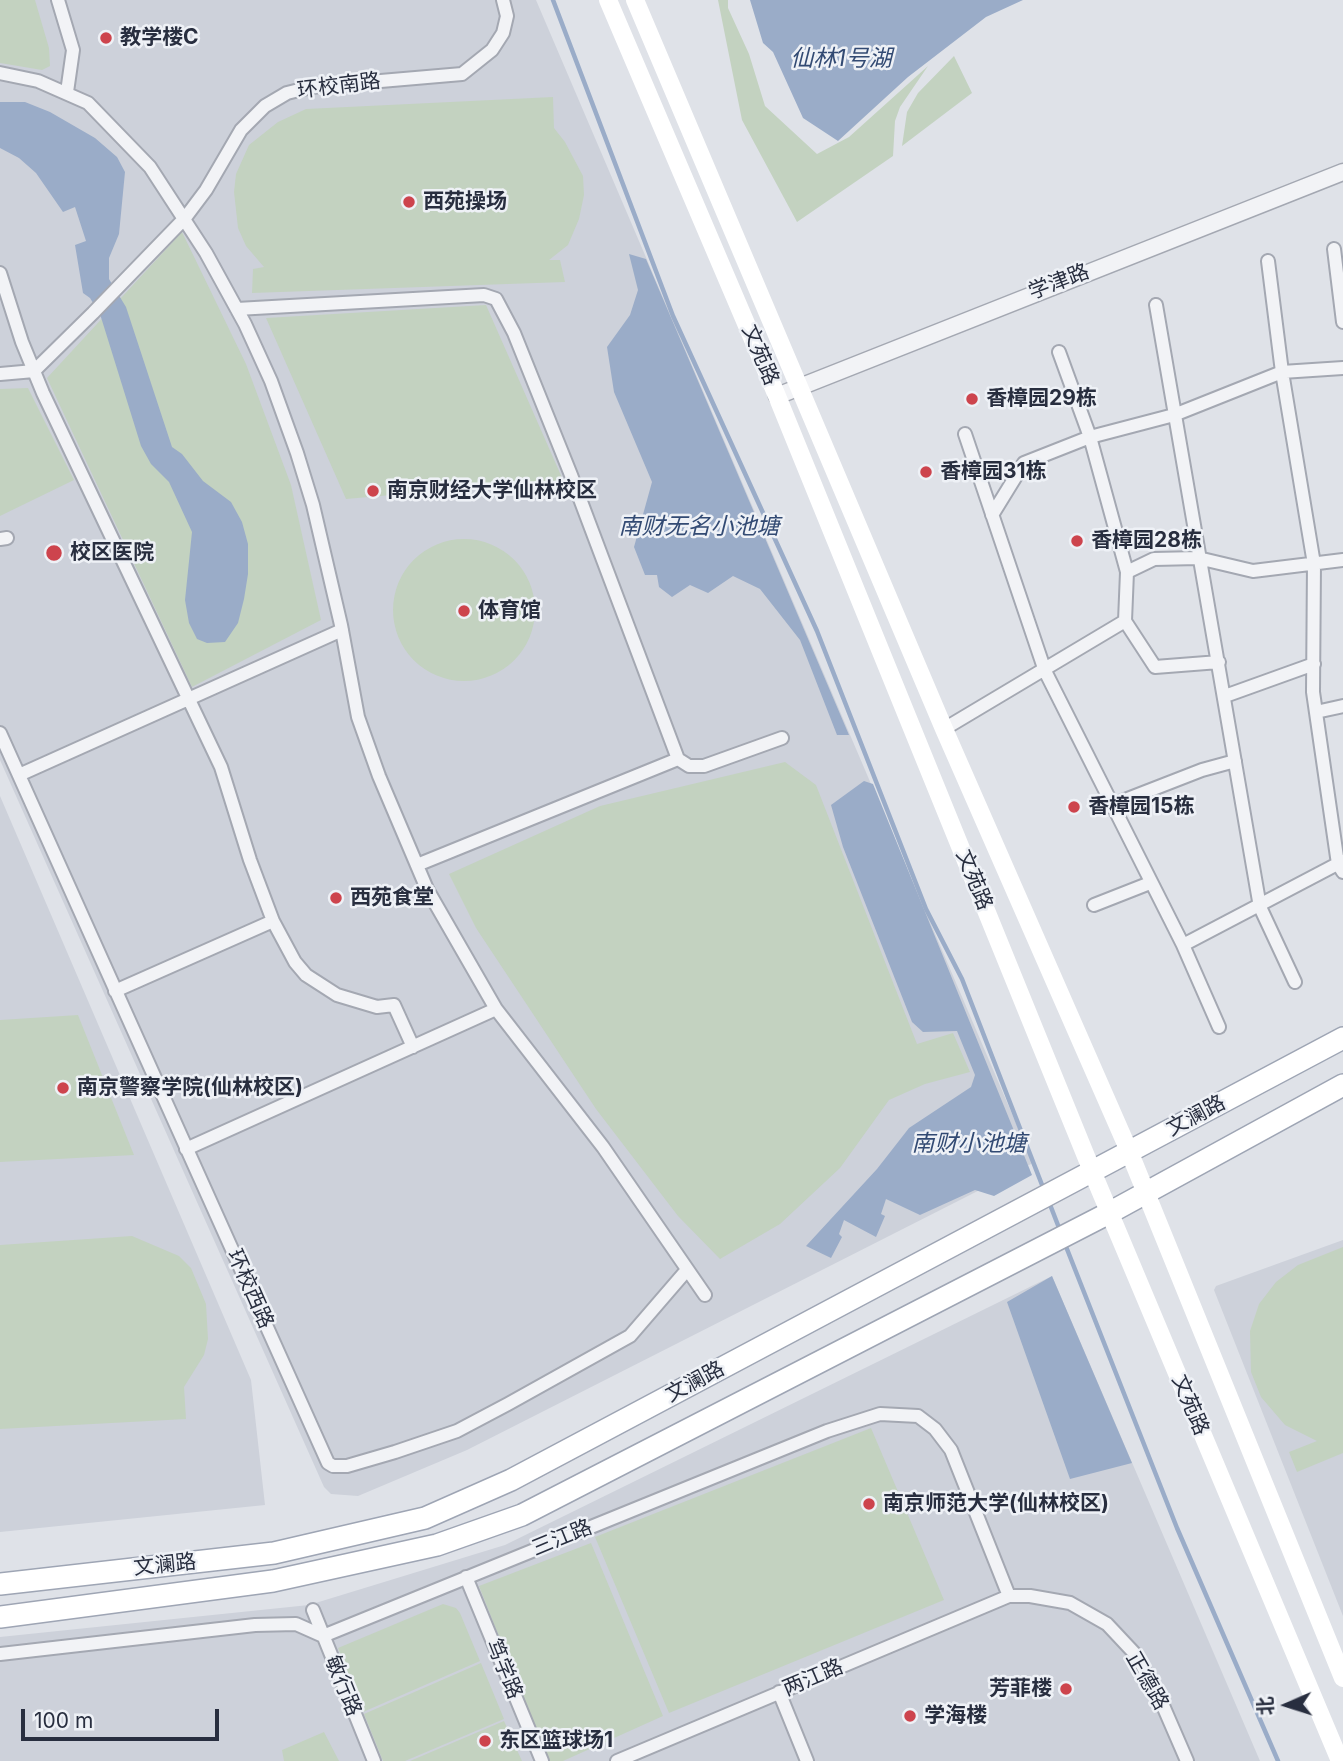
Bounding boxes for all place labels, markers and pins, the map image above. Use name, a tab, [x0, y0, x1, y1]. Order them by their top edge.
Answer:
place label: 教学楼C	[120, 25, 199, 51]
marker: 教学楼C	[98, 30, 114, 46]
place label: 西苑操场	[423, 189, 507, 215]
marker: 西苑操场	[401, 194, 417, 210]
place label: 香樟园29栋	[986, 386, 1097, 412]
marker: 香樟园29栋	[964, 391, 980, 407]
place label: 香樟园31栋	[940, 459, 1047, 485]
marker: 香樟园31栋	[918, 464, 934, 480]
place label: 南京财经大学仙林校区	[387, 478, 597, 504]
marker: 南京财经大学仙林校区	[365, 483, 381, 499]
place label: 香樟园28栋	[1091, 528, 1202, 554]
marker: 香樟园28栋	[1069, 533, 1085, 549]
place label: 校区医院	[70, 540, 154, 566]
marker: 校区医院	[44, 543, 64, 563]
place label: 体育馆	[478, 598, 541, 624]
marker: 体育馆	[456, 603, 472, 619]
place label: 香樟园15栋	[1088, 794, 1194, 820]
marker: 香樟园15栋	[1066, 799, 1082, 815]
place label: 西苑食堂	[350, 885, 434, 911]
marker: 西苑食堂	[328, 890, 344, 906]
place label: 南京警察学院(仙林校区)	[77, 1075, 303, 1101]
marker: 南京警察学院(仙林校区)	[55, 1080, 71, 1096]
place label: 南京师范大学(仙林校区)	[883, 1491, 1109, 1517]
marker: 南京师范大学(仙林校区)	[861, 1496, 877, 1512]
place label: 芳菲楼	[989, 1676, 1052, 1702]
marker: 芳菲楼	[1058, 1681, 1074, 1697]
place label: 学海楼	[924, 1703, 987, 1729]
marker: 学海楼	[902, 1708, 918, 1724]
place label: 东区篮球场1	[499, 1728, 613, 1754]
marker: 东区篮球场1	[477, 1733, 493, 1749]

